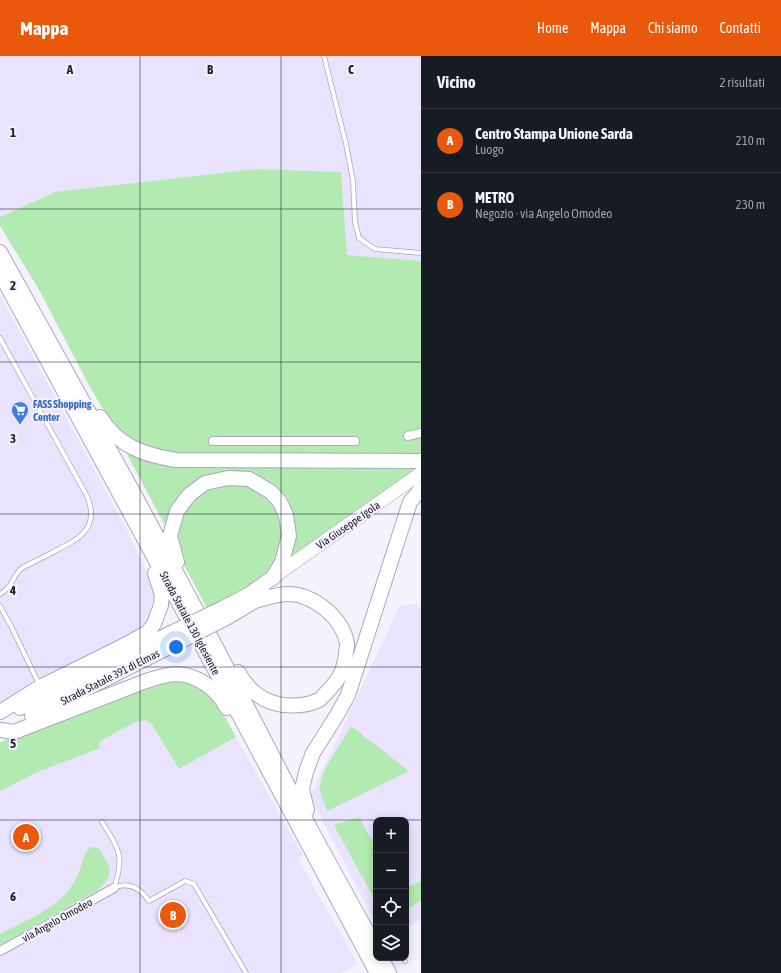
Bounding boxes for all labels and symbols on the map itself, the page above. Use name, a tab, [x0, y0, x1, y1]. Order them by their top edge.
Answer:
text: A	[66, 62, 74, 77]
text: B	[207, 62, 214, 77]
text: C	[348, 62, 354, 77]
text: 1	[10, 125, 16, 140]
text: 2	[10, 278, 16, 293]
place label: FASS Shopping Center	[33, 398, 92, 423]
supermarket icon: FASS Shopping Center	[10, 400, 30, 425]
text: 3	[10, 431, 16, 446]
street label: Via Giuseppe Igola	[314, 499, 382, 551]
street label: Strada Statale 130 Iglesiente	[158, 569, 222, 677]
text: 4	[9, 583, 16, 598]
your location	[166, 637, 186, 657]
street label: Strada Statale 391 di Elmas	[59, 647, 161, 707]
text: 5	[10, 736, 16, 751]
pin: A	[13, 822, 39, 852]
text: 6	[10, 889, 16, 904]
street label: via Angelo Omodeo	[20, 896, 94, 944]
pin: B	[160, 900, 186, 930]

